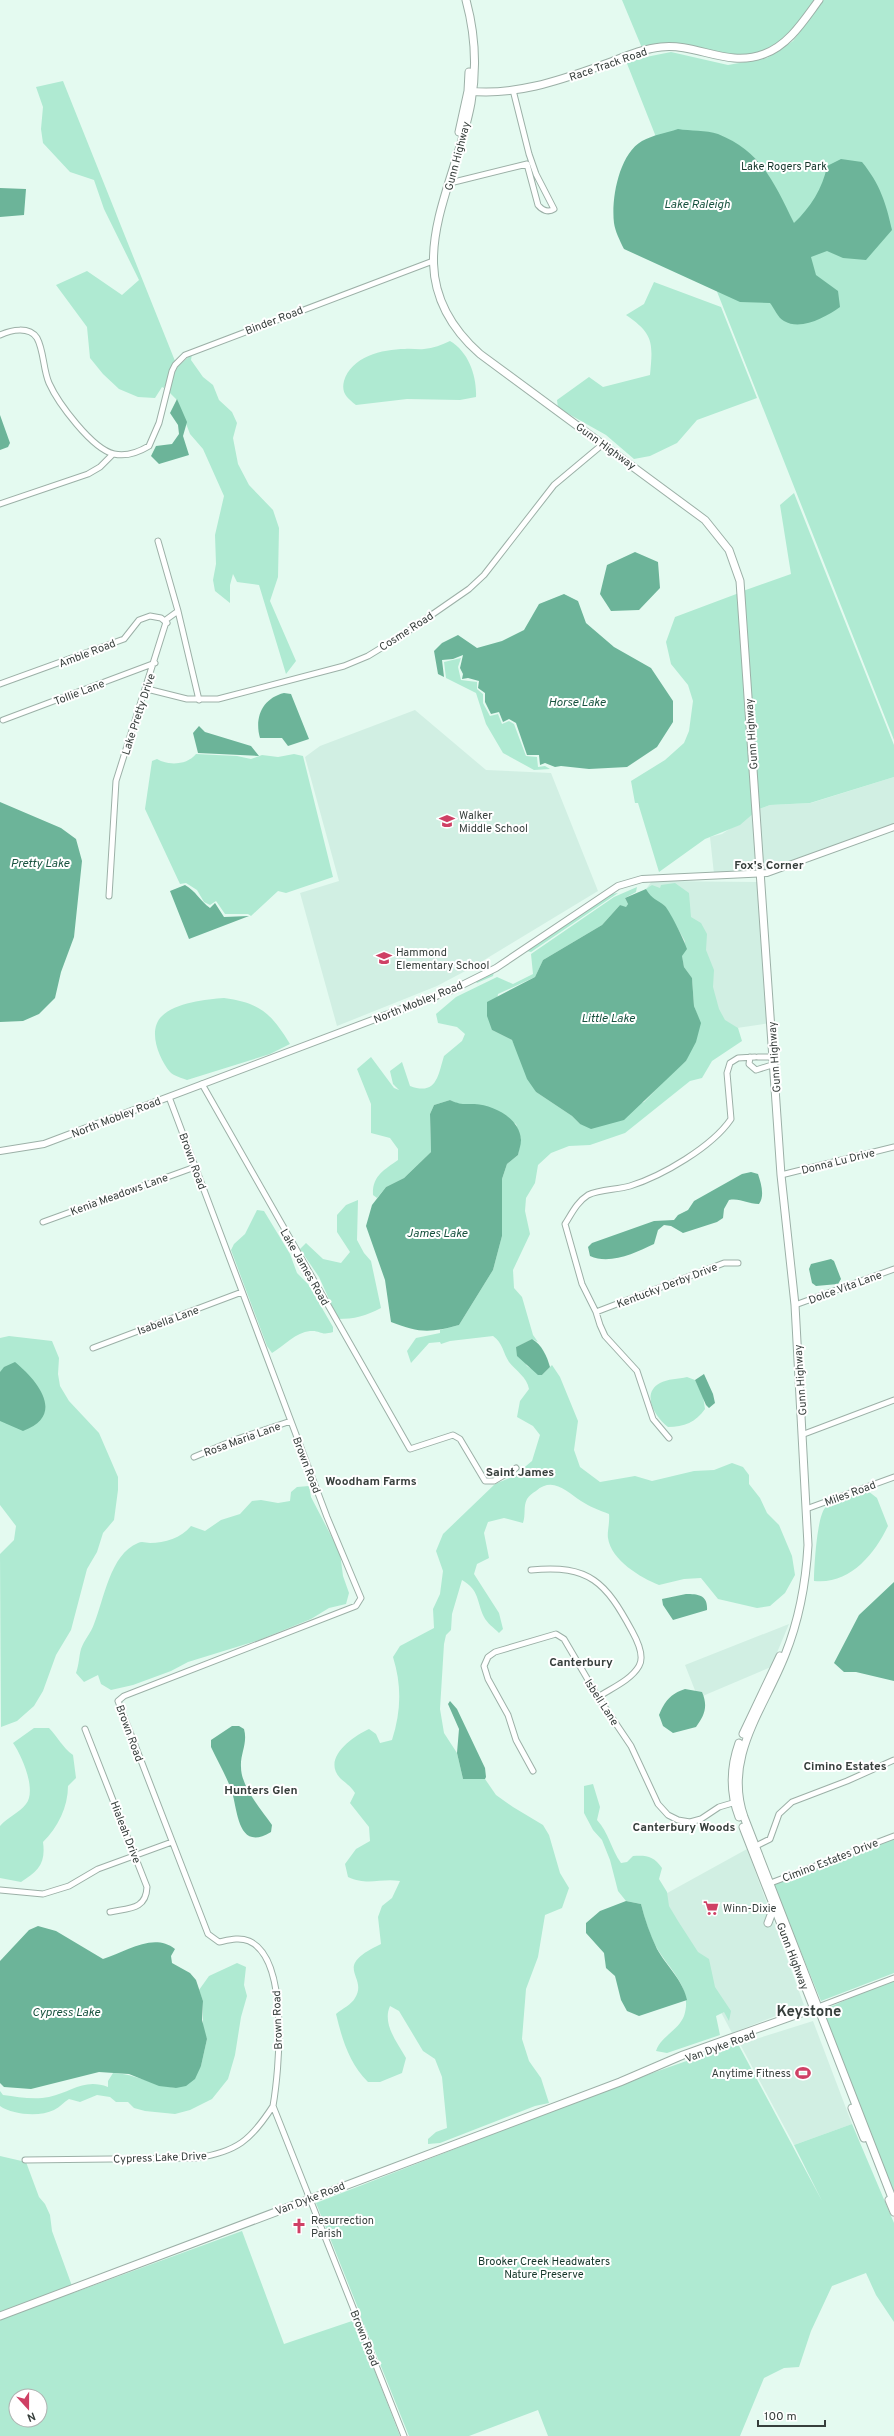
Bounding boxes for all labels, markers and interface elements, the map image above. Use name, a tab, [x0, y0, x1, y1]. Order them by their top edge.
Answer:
street label: Race Track Road	[567, 45, 649, 85]
street label: Gunn Highway	[442, 120, 474, 192]
park label: Lake Rogers Park	[741, 160, 827, 174]
water label: Lake Raleigh	[664, 197, 731, 213]
street label: Binder Road	[243, 303, 305, 338]
street label: Gunn Highway	[573, 420, 638, 473]
street label: Cosme Road	[377, 609, 436, 655]
street label: Amble Road	[57, 637, 118, 671]
street label: Lake Pretty Drive	[119, 672, 159, 757]
street label: Tollie Lane	[52, 677, 107, 709]
water label: Horse Lake	[548, 695, 607, 711]
street label: Gunn Highway	[743, 698, 761, 770]
place label: Walker Middle School	[459, 809, 528, 836]
school or university icon: Walker Middle School	[438, 812, 456, 830]
water label: Pretty Lake	[11, 856, 70, 872]
district label: Fox's Corner	[734, 858, 804, 874]
place label: Hammond Elementary School	[396, 946, 489, 973]
school or university icon: Hammond Elementary School	[375, 949, 393, 967]
street label: North Mobley Road	[372, 979, 465, 1027]
water label: Little Lake	[581, 1011, 636, 1027]
street label: Gunn Highway	[766, 1021, 784, 1093]
street label: North Mobley Road	[70, 1094, 163, 1141]
street label: Brown Road	[175, 1131, 209, 1192]
street label: Donna Lu Drive	[800, 1146, 877, 1178]
street label: Kenia Meadows Lane	[68, 1171, 170, 1219]
water label: James Lake	[406, 1226, 468, 1242]
street label: Lake James Road	[276, 1227, 332, 1308]
street label: Kentucky Derby Drive	[615, 1260, 720, 1312]
street label: Dolce Vita Lane	[807, 1268, 884, 1308]
street label: Isabella Lane	[136, 1303, 201, 1339]
street label: Gunn Highway	[792, 1344, 810, 1416]
street label: Rosa Maria Lane	[202, 1420, 283, 1460]
street label: Brown Road	[289, 1435, 323, 1496]
district label: Saint James	[486, 1465, 554, 1481]
district label: Woodham Farms	[325, 1474, 417, 1490]
street label: Miles Road	[823, 1478, 878, 1510]
district label: Canterbury	[549, 1655, 613, 1671]
street label: Isbell Lane	[581, 1676, 622, 1729]
street label: Brown Road	[112, 1703, 146, 1764]
district label: Cimino Estates	[803, 1759, 887, 1775]
district label: Hunters Glen	[224, 1783, 298, 1799]
street label: Hialeah Drive	[107, 1799, 143, 1866]
district label: Canterbury Woods	[633, 1820, 736, 1836]
street label: Cimino Estates Drive	[780, 1836, 880, 1886]
supermarket icon: Winn-Dixie	[702, 1899, 720, 1917]
place label: Winn-Dixie	[723, 1902, 777, 1916]
street label: Gunn Highway	[773, 1921, 811, 1992]
street label: Brown Road	[270, 1990, 286, 2050]
district label: Keystone	[777, 2003, 841, 2022]
water label: Cypress Lake	[32, 2005, 101, 2021]
street label: Van Dyke Road	[683, 2028, 757, 2066]
sports icon: Anytime Fitness	[794, 2064, 812, 2082]
place label: Anytime Fitness	[712, 2067, 791, 2081]
street label: Cypress Lake Drive	[113, 2149, 207, 2167]
street label: Van Dyke Road	[273, 2179, 347, 2219]
place label: Resurrection Parish	[311, 2214, 374, 2241]
church icon: Resurrection Parish	[290, 2217, 308, 2235]
park label: Brooker Creek Headwaters Nature Preserve	[478, 2255, 610, 2282]
street label: Brown Road	[346, 2308, 382, 2369]
north arrow	[8, 2388, 48, 2428]
scale bar	[758, 2402, 825, 2428]
text: N	[25, 2408, 37, 2424]
text: 100 m	[764, 2409, 797, 2425]

